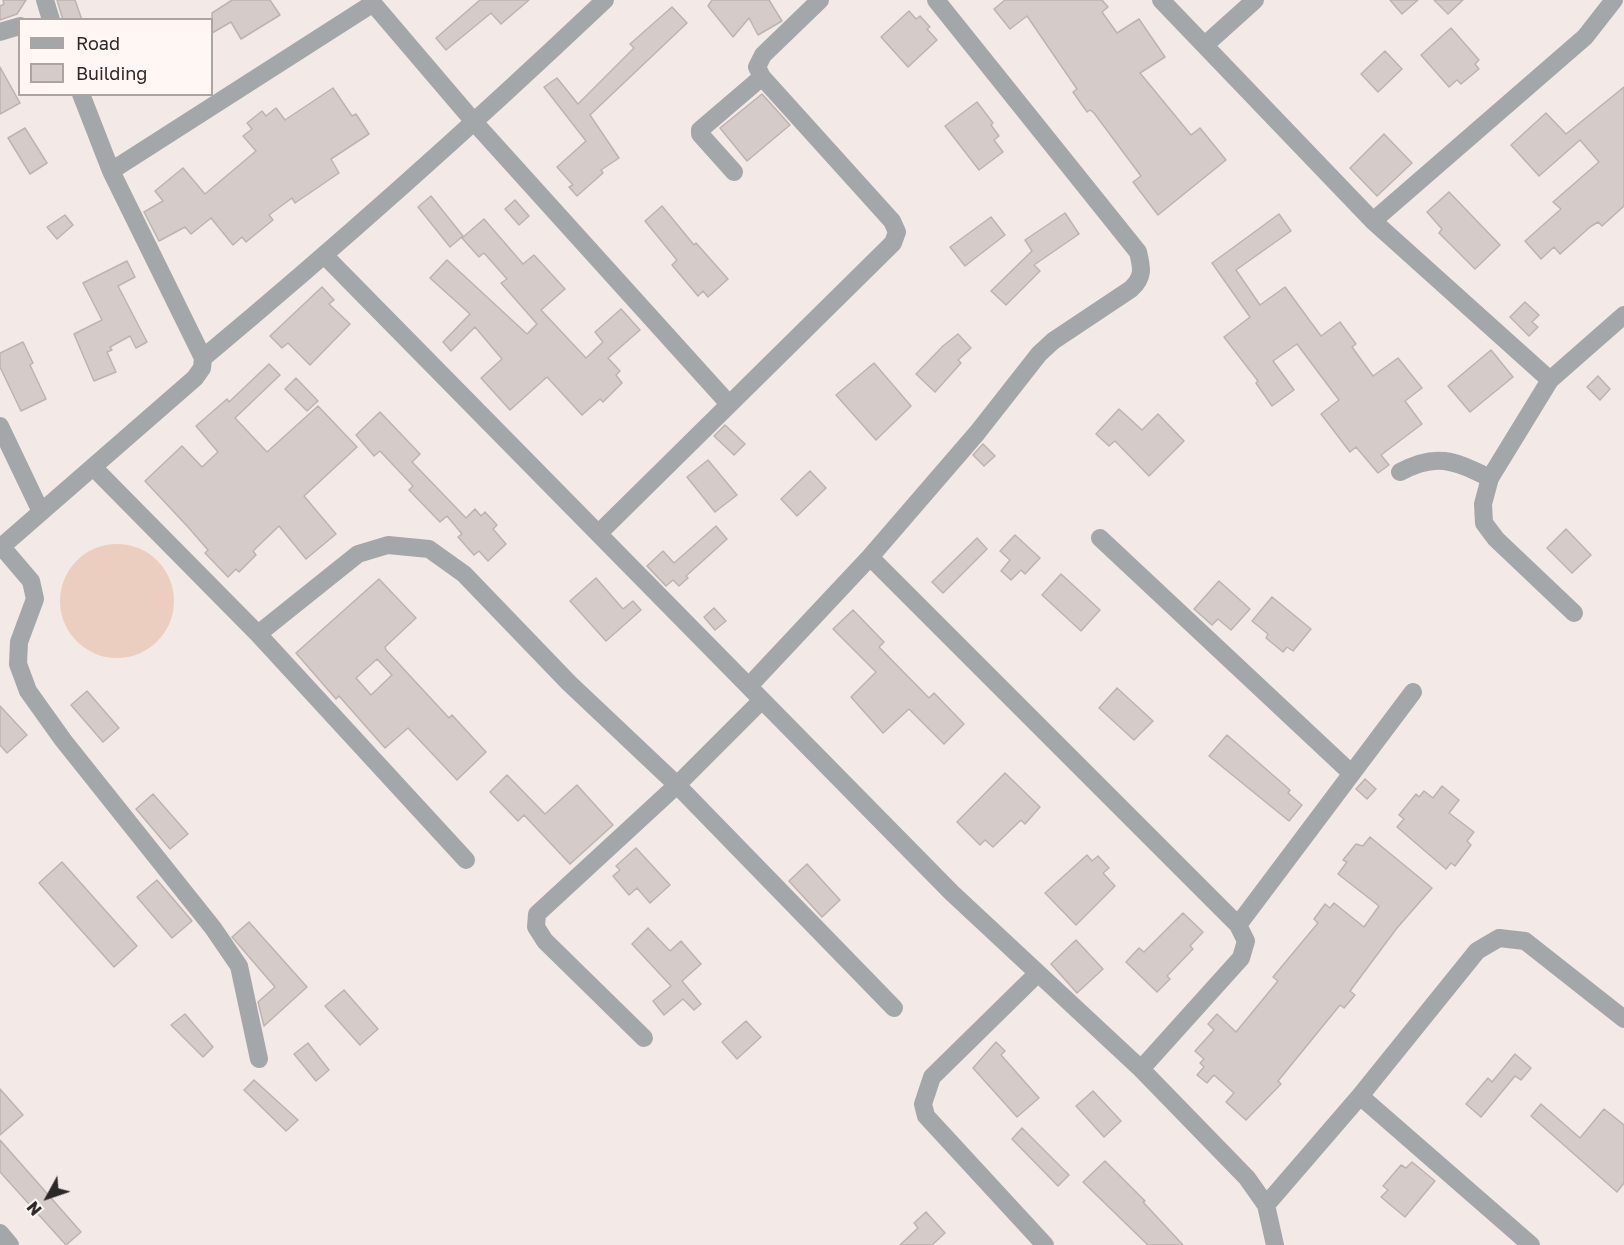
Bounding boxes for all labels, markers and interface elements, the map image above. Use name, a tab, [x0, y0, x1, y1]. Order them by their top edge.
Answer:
legend	[18, 18, 213, 96]
text: Road	[76, 32, 120, 54]
text: Building	[76, 62, 147, 84]
north arrow	[18, 1167, 78, 1227]
text: N	[23, 1197, 46, 1220]

